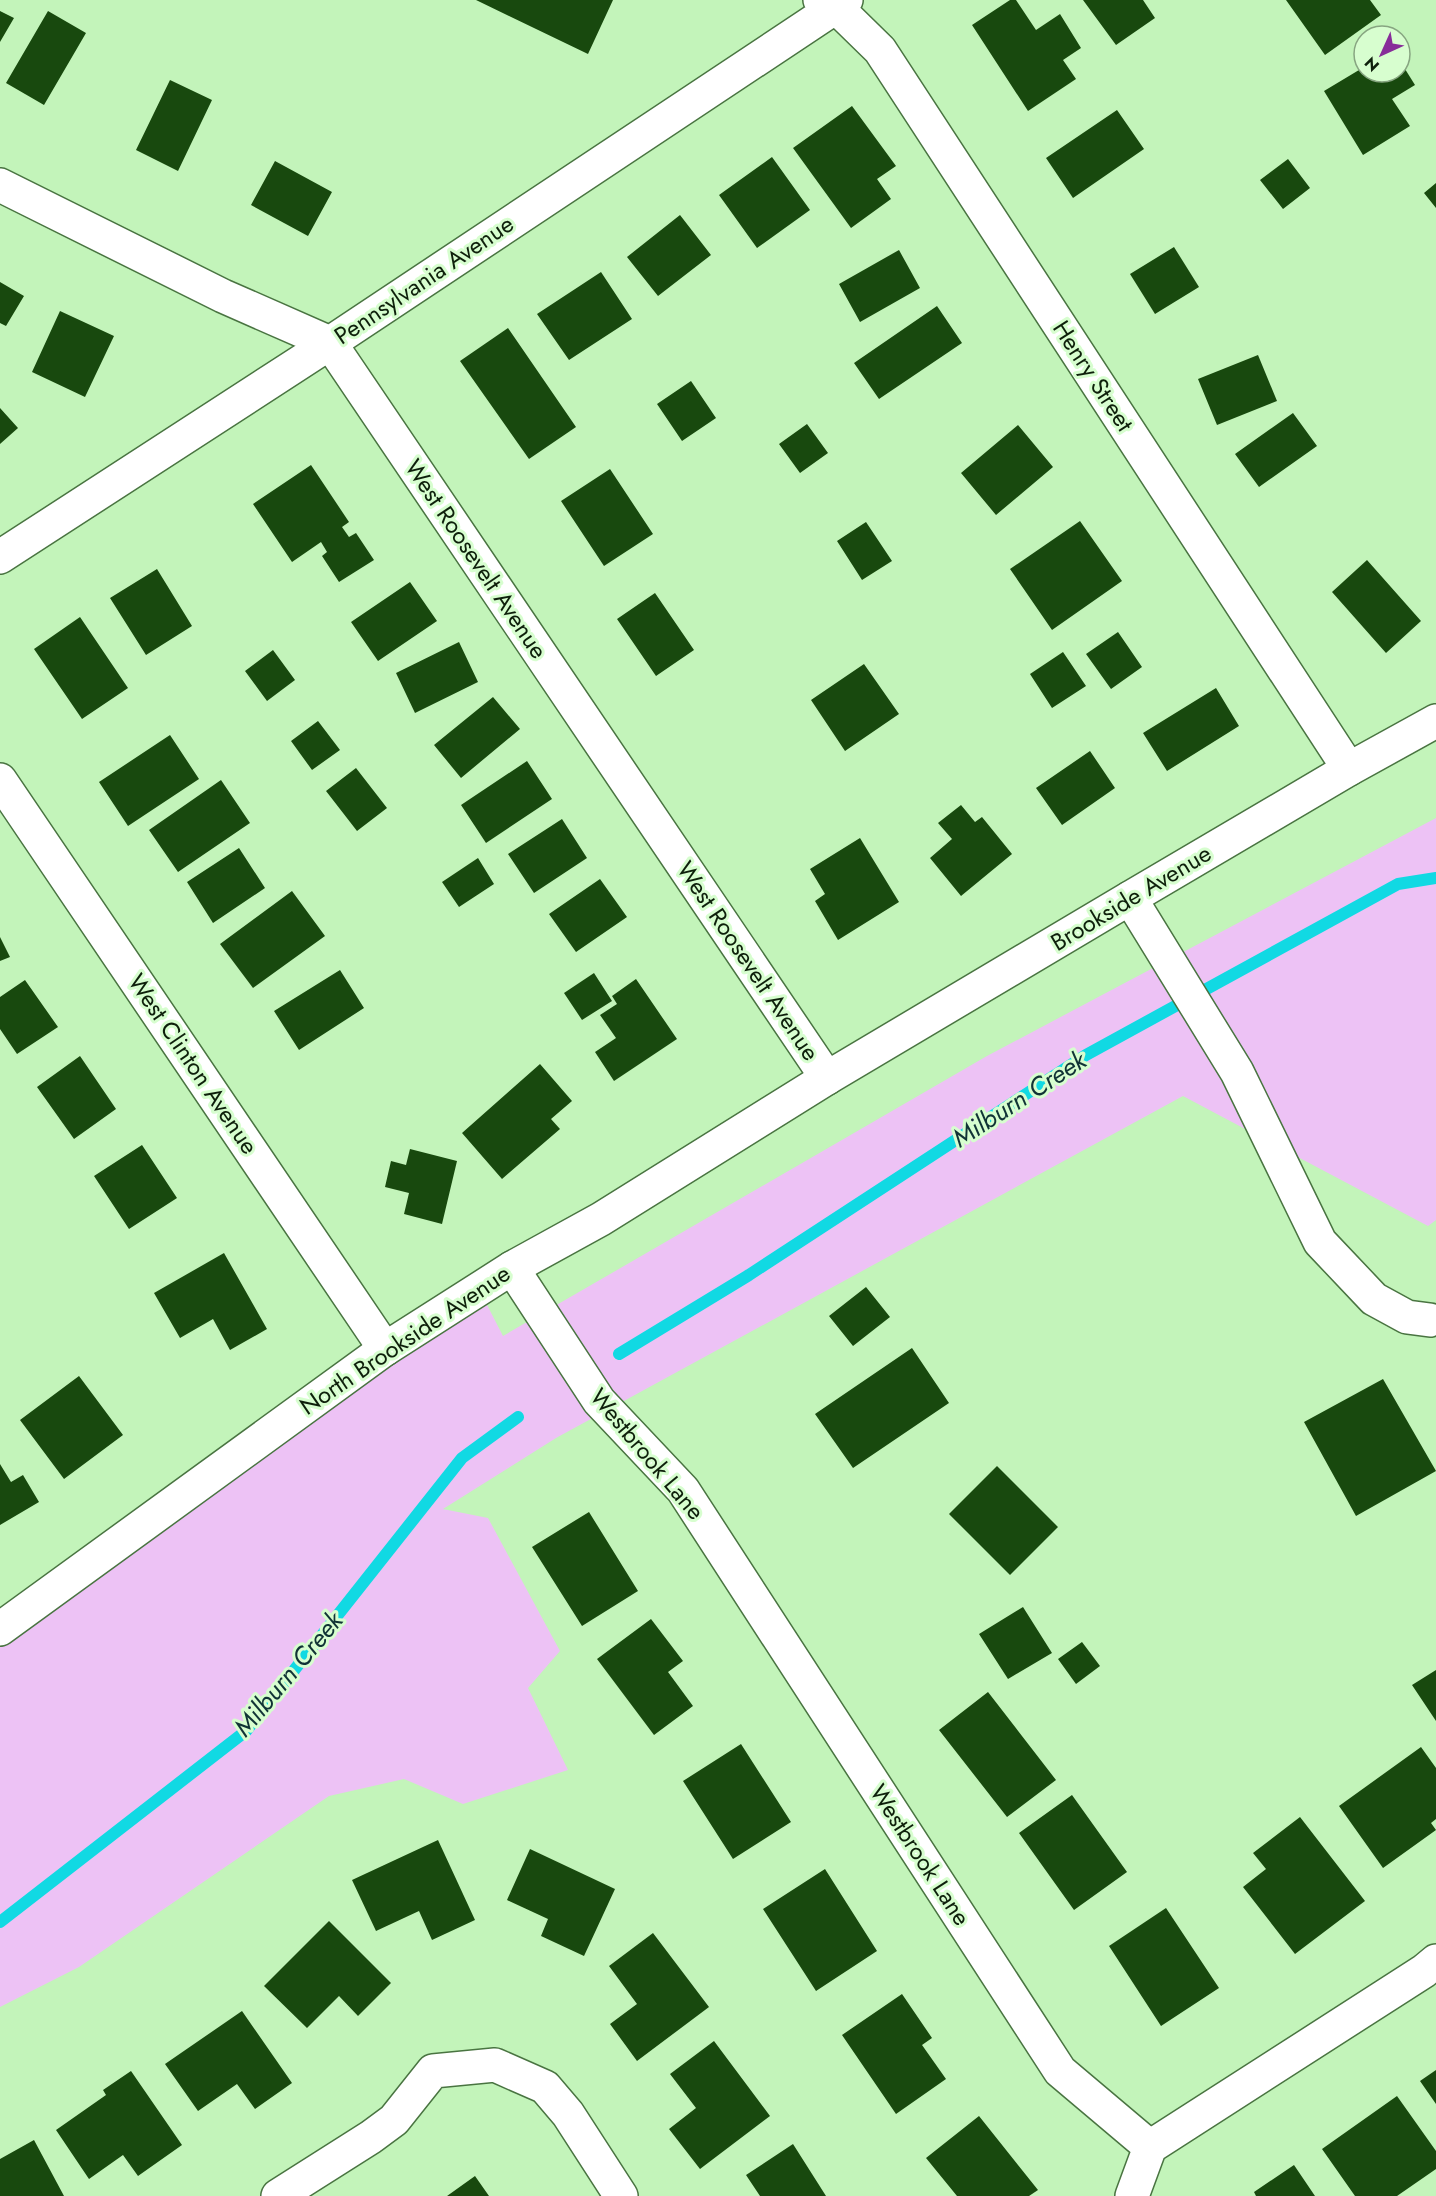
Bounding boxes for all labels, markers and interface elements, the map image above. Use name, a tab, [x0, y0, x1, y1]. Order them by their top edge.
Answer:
north arrow	[1352, 24, 1412, 84]
text: N	[1359, 52, 1384, 77]
street label: Pennsylvania Avenue	[327, 206, 521, 353]
street label: Henry Street	[1044, 313, 1143, 438]
street label: West Roosevelt Avenue	[396, 452, 556, 665]
street label: Brookside Avenue	[1044, 836, 1218, 959]
street label: West Roosevelt Avenue	[668, 854, 828, 1067]
street label: West Clinton Avenue	[120, 966, 267, 1161]
water label: Milburn Creek	[945, 1040, 1095, 1157]
street label: North Brookside Avenue	[292, 1256, 517, 1423]
street label: Westbrook Lane	[582, 1380, 713, 1527]
water label: Milburn Creek	[224, 1602, 353, 1745]
street label: Westbrook Lane	[861, 1777, 979, 1932]

